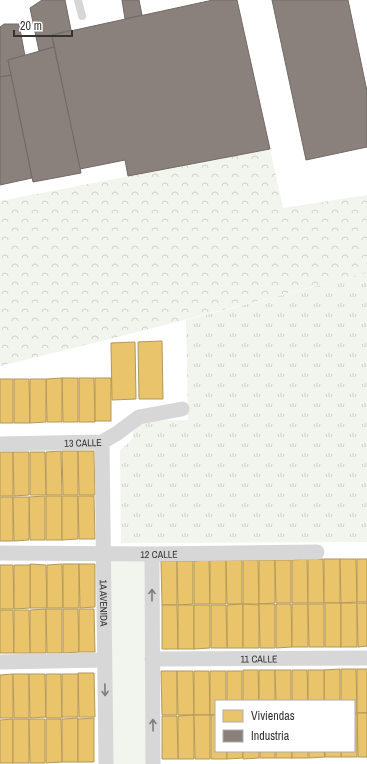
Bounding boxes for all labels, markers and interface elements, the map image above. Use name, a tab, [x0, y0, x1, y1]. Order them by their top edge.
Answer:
scale bar	[14, 12, 72, 38]
text: 20 m	[20, 18, 42, 34]
street label: 13 CALLE	[64, 436, 102, 450]
street label: 12 CALLE	[140, 548, 178, 561]
street label: 1A AVENIDA	[97, 579, 110, 627]
one-way arrow	[148, 589, 156, 602]
street label: 11 CALLE	[241, 652, 277, 666]
one-way arrow	[101, 683, 109, 696]
legend	[215, 700, 355, 752]
text: Viviendas	[251, 708, 295, 724]
one-way arrow	[149, 719, 157, 732]
text: Industria	[251, 728, 290, 744]

